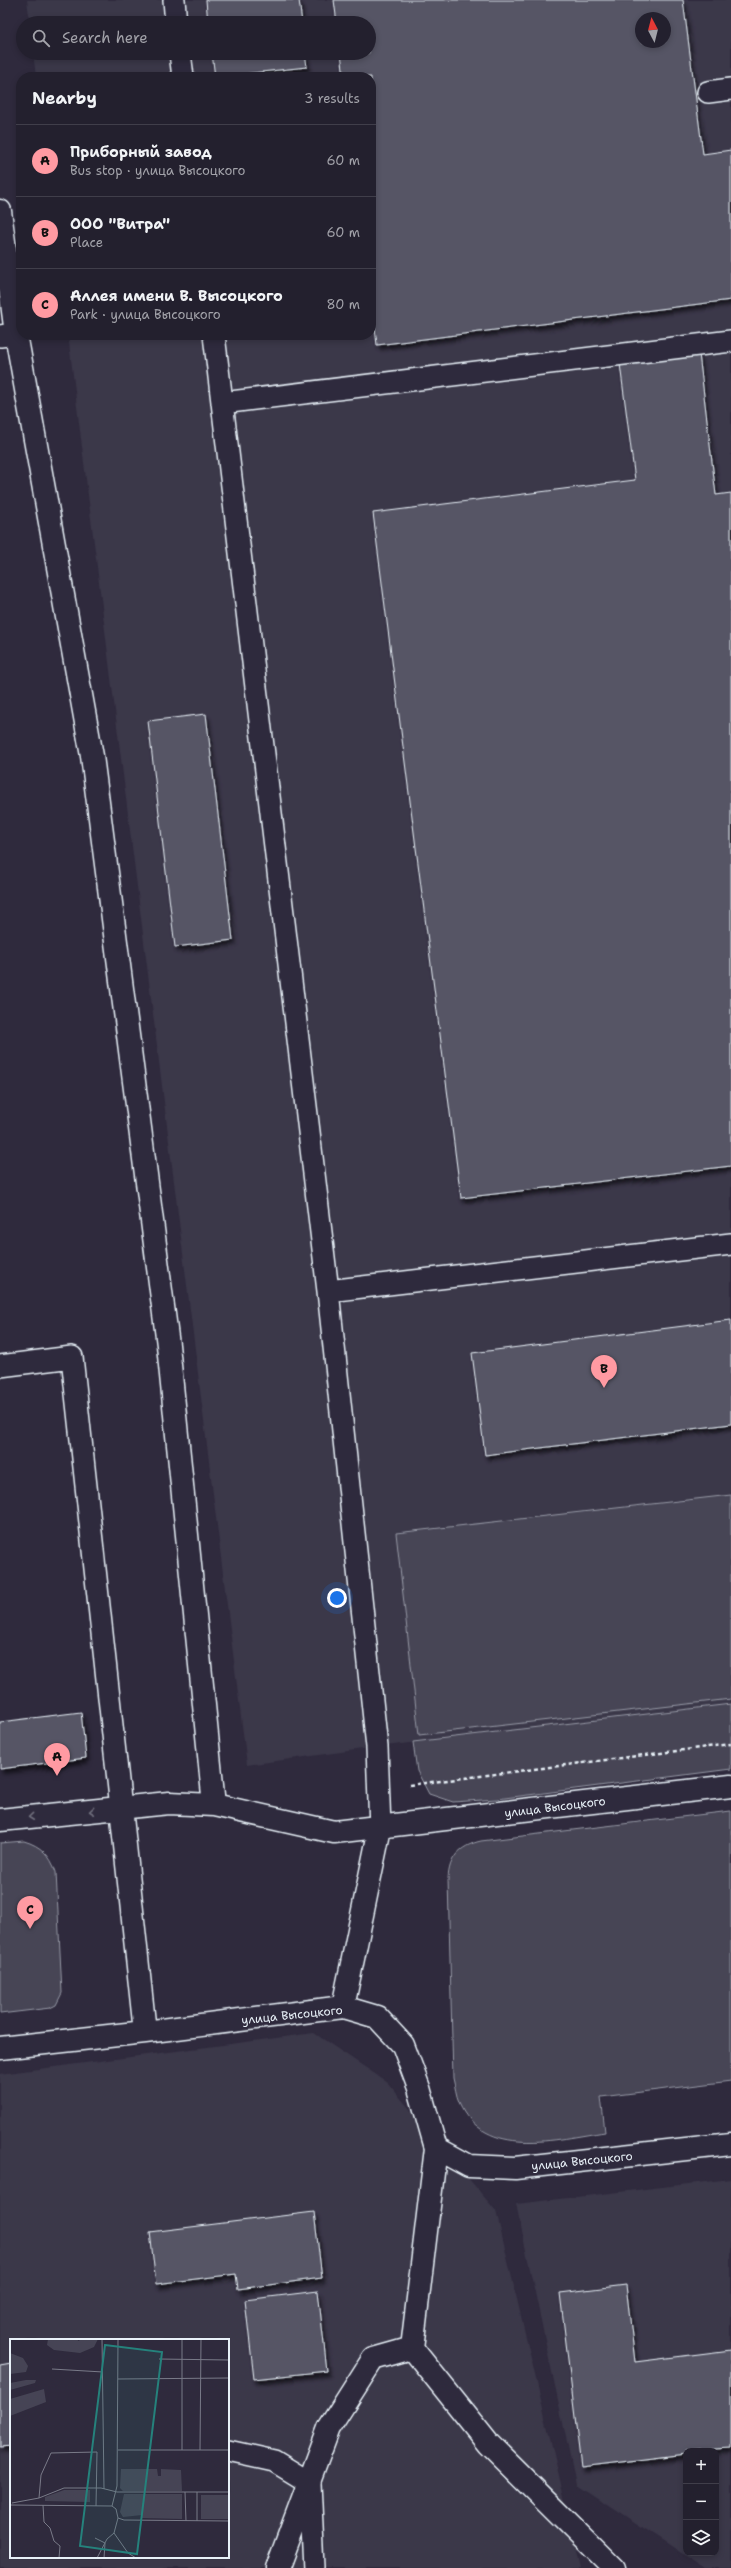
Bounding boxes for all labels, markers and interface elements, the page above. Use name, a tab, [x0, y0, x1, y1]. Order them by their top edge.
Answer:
north arrow	[635, 12, 671, 48]
search box	[16, 16, 376, 60]
icon: search	[30, 27, 52, 49]
text: Search here	[62, 28, 148, 48]
text: Nearby	[32, 87, 97, 109]
text: 3 results	[304, 90, 360, 107]
text: Приборный завод	[70, 142, 212, 162]
text: A	[40, 152, 50, 169]
text: 60 m	[327, 152, 360, 169]
text: Bus stop · улица Высоцкого	[70, 162, 245, 179]
text: ООО "Витра"	[70, 214, 170, 234]
text: B	[41, 224, 49, 241]
text: 60 m	[327, 224, 360, 241]
text: Place	[70, 234, 103, 251]
text: Аллея имени В. Высоцкого	[70, 286, 283, 306]
text: C	[41, 296, 49, 313]
text: 80 m	[326, 296, 360, 313]
text: Park · улица Высоцкого	[70, 306, 221, 323]
pin: B	[591, 1355, 617, 1388]
your location	[327, 1588, 347, 1608]
pin: A	[44, 1743, 70, 1776]
street label: улица Высоцкого	[503, 1793, 607, 1821]
one-way arrow	[89, 1806, 95, 1815]
one-way arrow	[28, 1812, 34, 1821]
pin: C	[17, 1896, 43, 1929]
street label: улица Высоцкого	[241, 2002, 343, 2028]
street label: улица Высоцкого	[531, 2148, 633, 2174]
inset map	[10, 2339, 229, 2558]
map controls	[683, 2448, 719, 2556]
button: +	[683, 2448, 719, 2484]
button: −	[683, 2484, 719, 2520]
button: layers	[683, 2520, 719, 2556]

